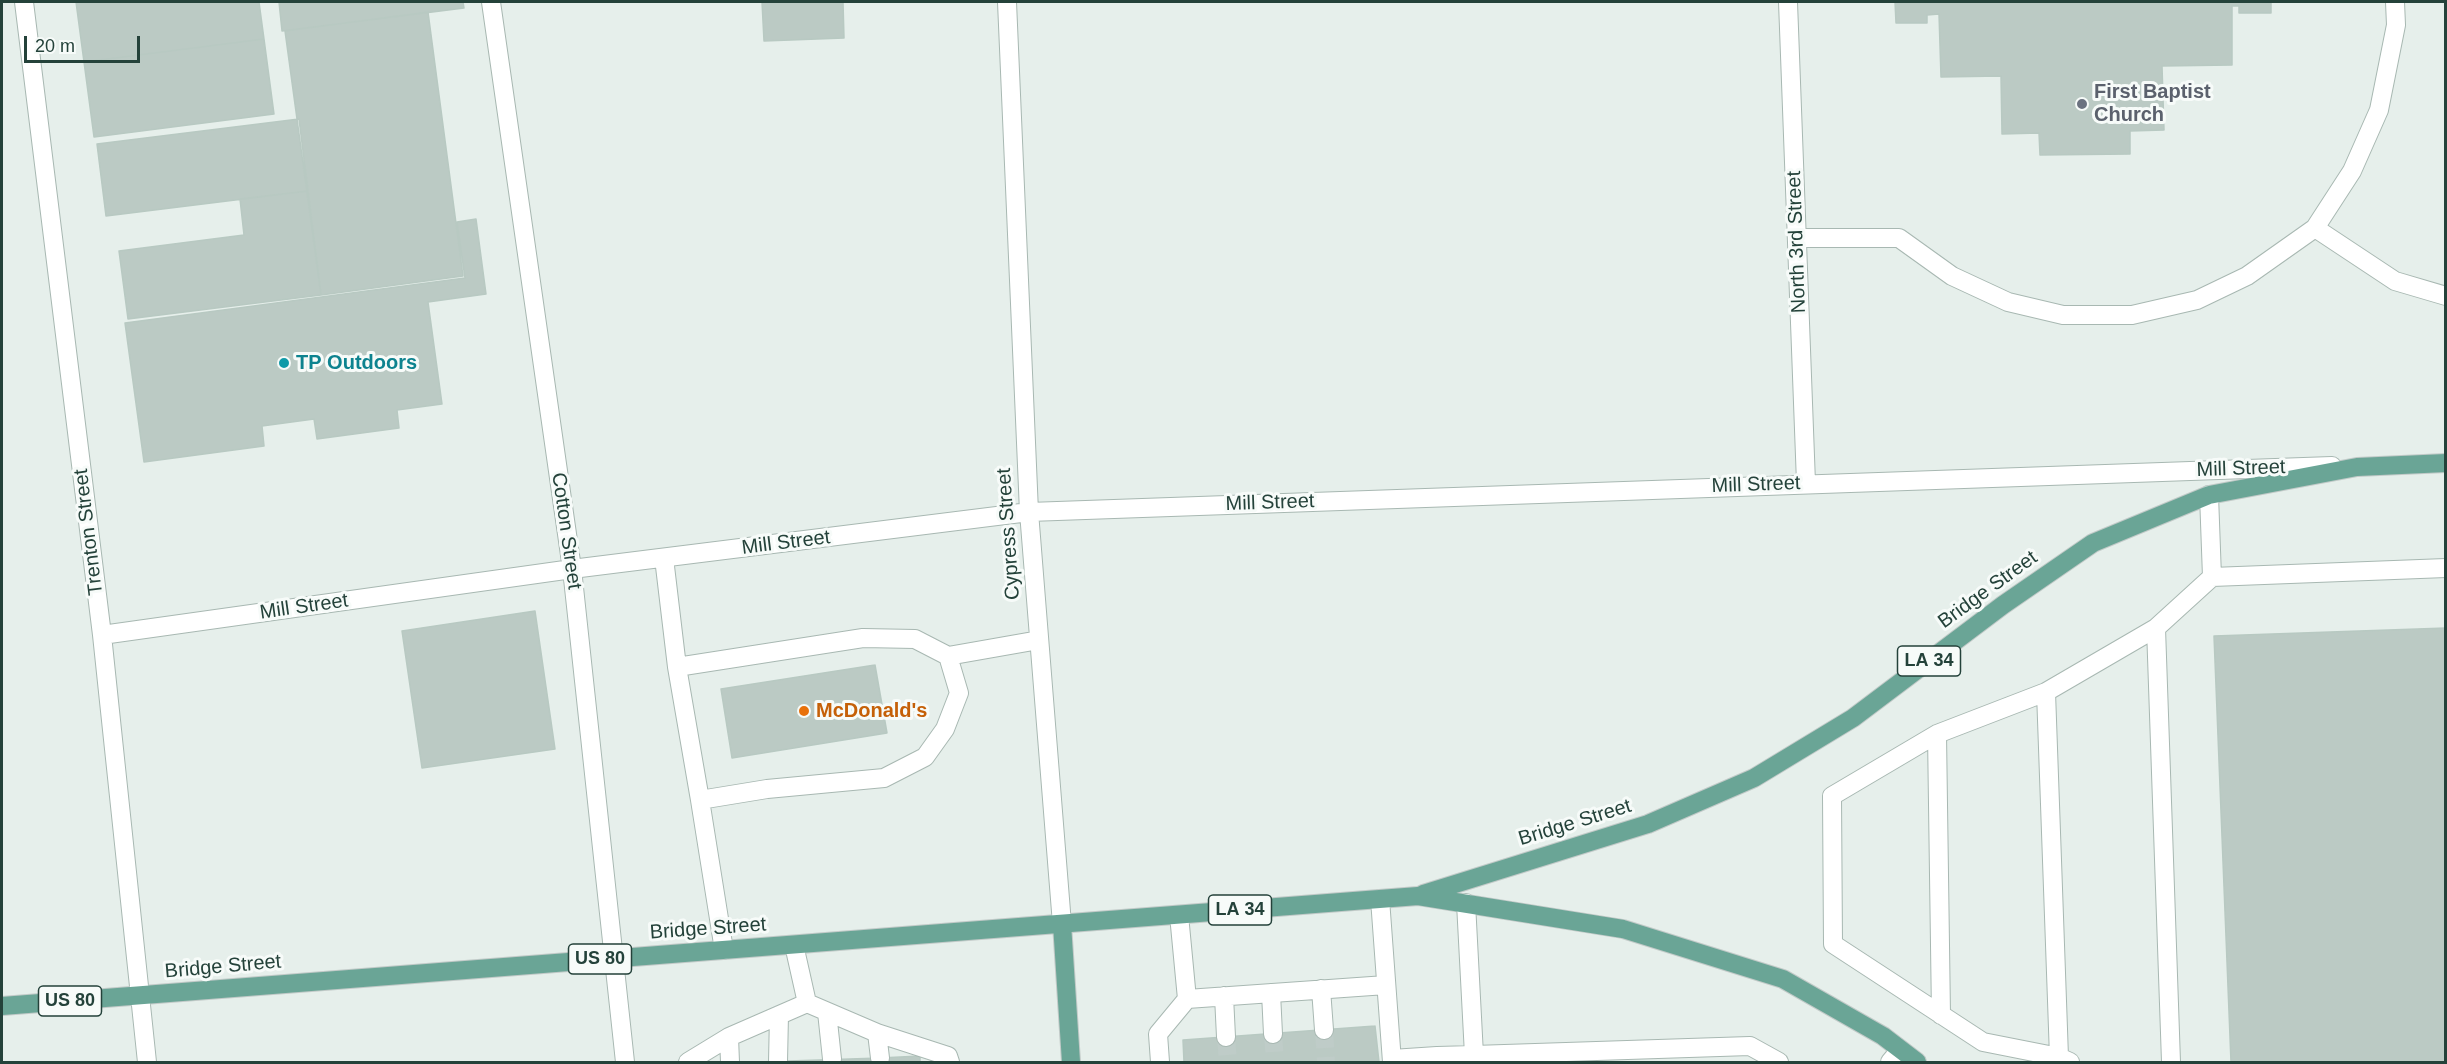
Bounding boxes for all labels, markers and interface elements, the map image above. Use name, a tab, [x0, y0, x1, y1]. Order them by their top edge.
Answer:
scale bar	[27, 24, 142, 62]
text: 20 m	[35, 36, 75, 56]
place label: First Baptist Church	[2094, 80, 2211, 127]
marker: First Baptist Church	[2075, 97, 2089, 111]
street label: North 3rd Street	[1783, 170, 1811, 314]
place label: TP Outdoors	[296, 351, 417, 375]
marker: TP Outdoors	[277, 356, 291, 370]
street label: Mill Street	[2196, 455, 2286, 483]
street label: Trenton Street	[69, 467, 109, 597]
street label: Cypress Street	[992, 467, 1026, 601]
street label: Cotton Street	[546, 471, 586, 591]
street label: Mill Street	[1711, 471, 1801, 499]
street label: Mill Street	[1225, 489, 1315, 517]
street label: Mill Street	[740, 526, 832, 560]
street label: Bridge Street	[1934, 546, 2042, 634]
street label: Mill Street	[258, 589, 350, 625]
road number: LA 34	[1898, 646, 1960, 676]
place label: McDonald's	[816, 699, 927, 723]
marker: McDonald's	[797, 704, 811, 718]
street label: Bridge Street	[1516, 794, 1634, 852]
road number: LA 34	[1208, 895, 1272, 925]
street label: Bridge Street	[649, 913, 767, 945]
road number: US 80	[568, 944, 632, 974]
street label: Bridge Street	[164, 950, 282, 984]
road number: US 80	[38, 986, 101, 1016]

